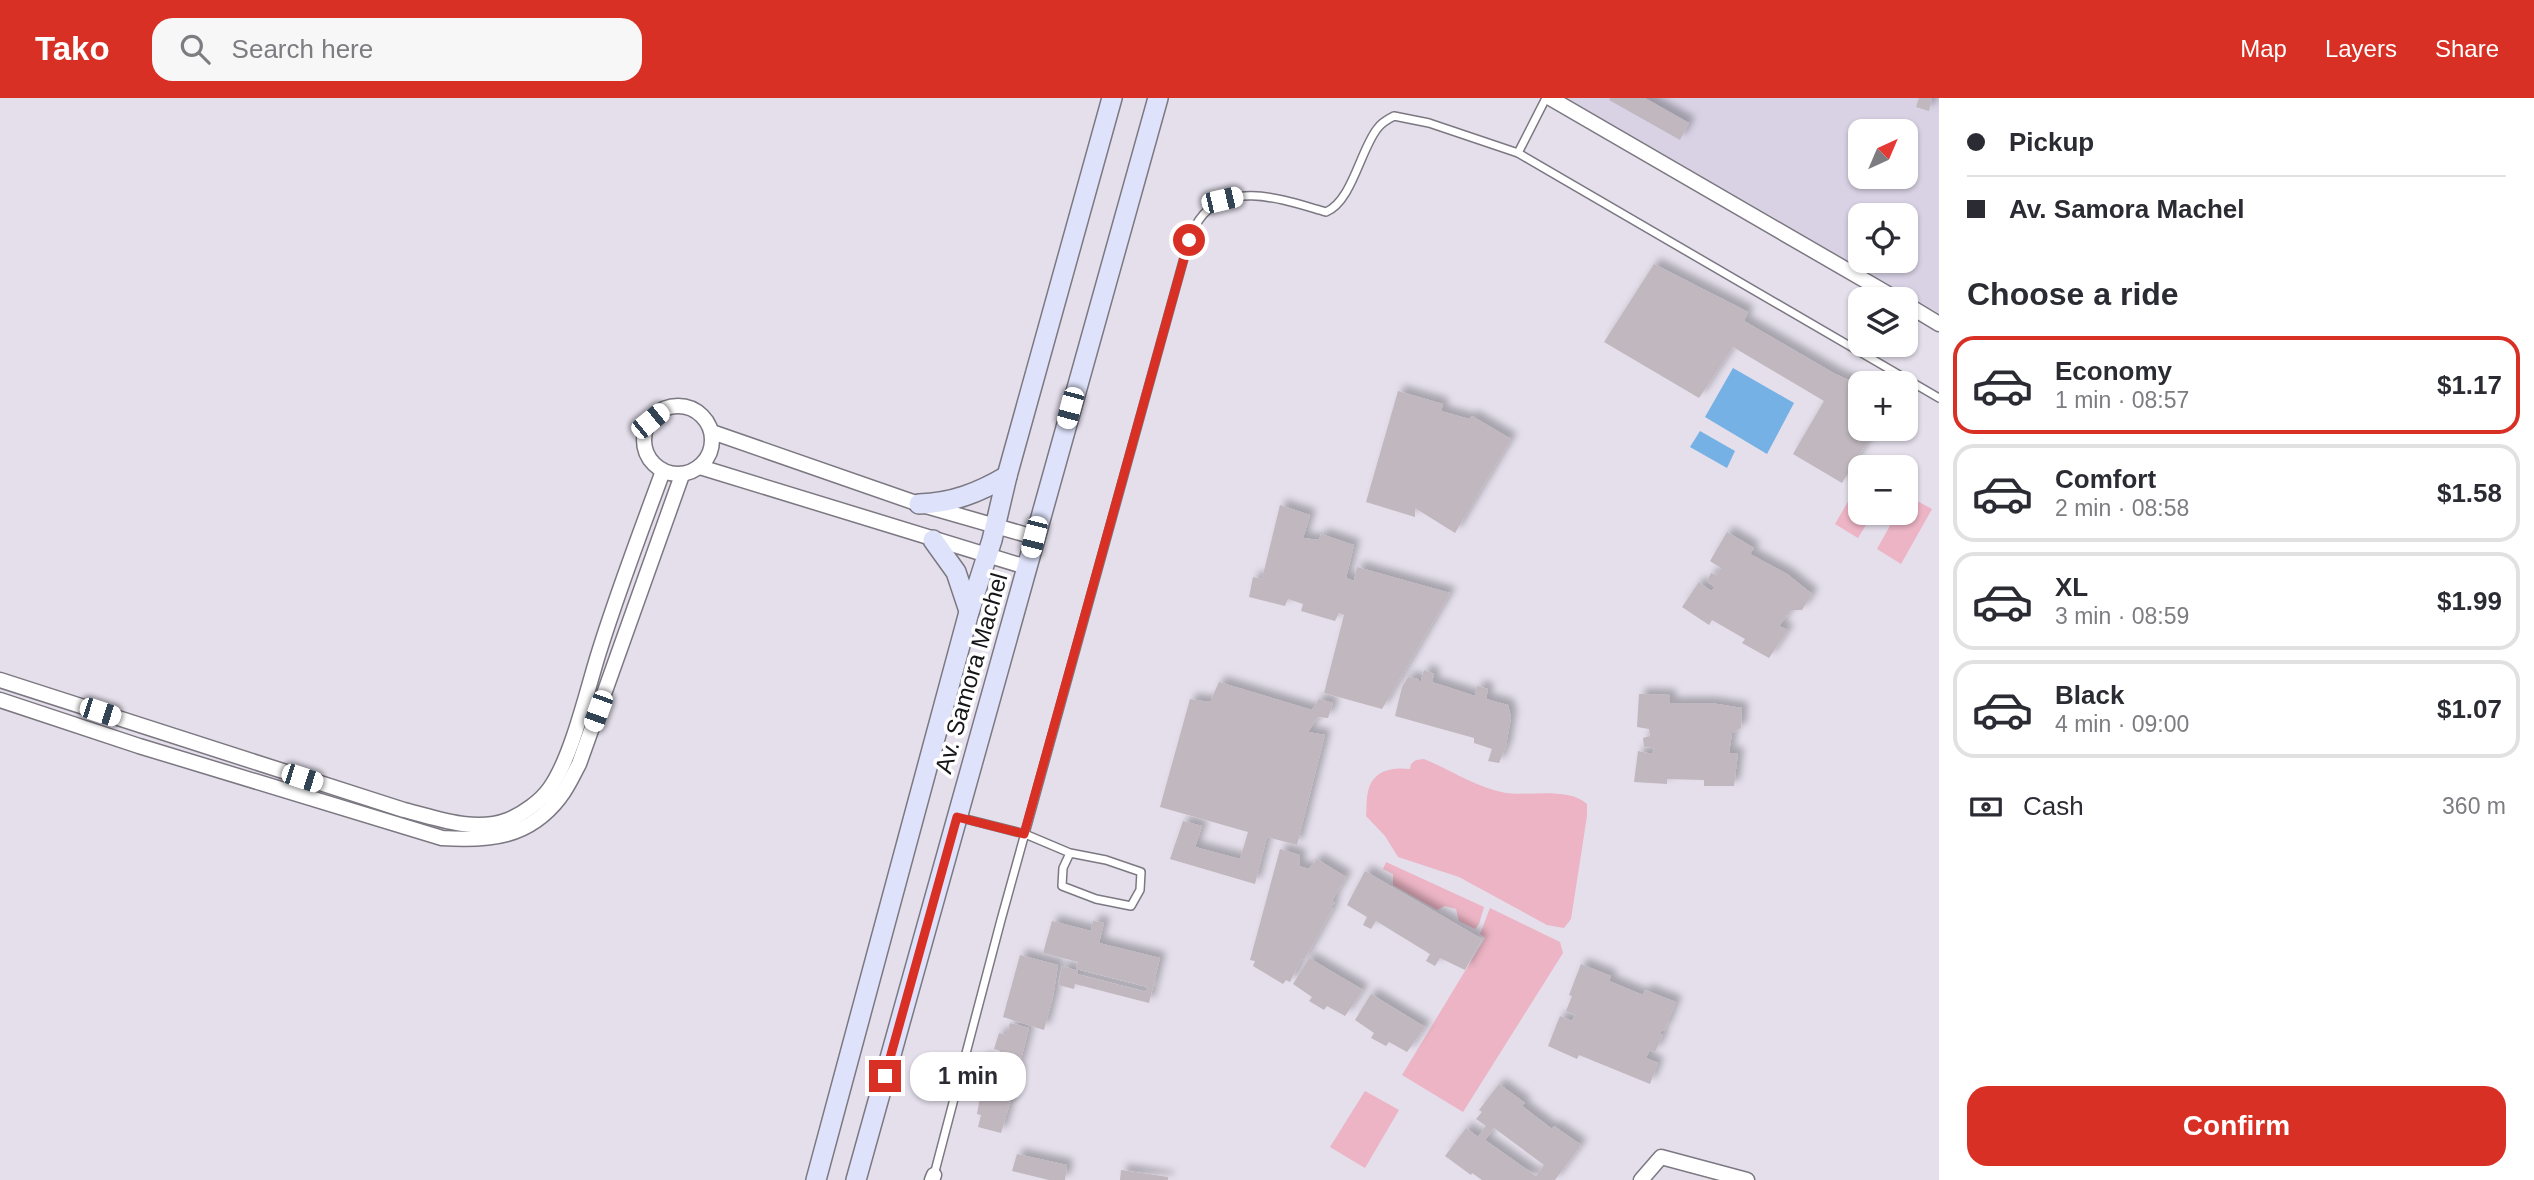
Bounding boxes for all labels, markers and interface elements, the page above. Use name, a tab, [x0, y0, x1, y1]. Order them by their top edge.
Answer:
search box	[152, 18, 642, 81]
text: Tako	[35, 30, 110, 67]
icon: search	[176, 30, 214, 68]
text: Search here	[232, 34, 373, 64]
text: Map	[2240, 35, 2287, 62]
text: Layers	[2325, 35, 2397, 62]
text: Share	[2435, 35, 2499, 62]
north arrow	[1848, 119, 1918, 189]
map controls	[1848, 119, 1918, 525]
text: Pickup	[2009, 127, 2094, 157]
car	[1200, 185, 1245, 215]
text: Av. Samora Machel	[2009, 194, 2245, 224]
button: locate	[1848, 203, 1918, 273]
route start	[1173, 224, 1205, 256]
text: Choose a ride	[1967, 276, 2179, 312]
button: layers	[1848, 287, 1918, 357]
icon: car	[1971, 354, 2034, 417]
text: Economy	[2055, 356, 2172, 386]
text: $1.17	[2437, 370, 2502, 400]
button: +	[1848, 371, 1918, 441]
car	[1055, 385, 1086, 431]
text: 1 min · 08:57	[2055, 387, 2189, 413]
car	[628, 400, 673, 442]
button: −	[1848, 455, 1918, 525]
icon: car	[1971, 462, 2034, 525]
text: Comfort	[2055, 464, 2156, 494]
text: $1.58	[2437, 478, 2502, 508]
text: 2 min · 08:58	[2055, 495, 2189, 521]
car	[1019, 514, 1050, 560]
street label: Av. Samora Machel	[929, 570, 1013, 776]
icon: car	[1971, 570, 2034, 633]
text: XL	[2055, 572, 2088, 602]
text: $1.99	[2437, 586, 2502, 616]
text: 3 min · 08:59	[2055, 603, 2189, 629]
icon: car	[1971, 678, 2034, 741]
text: Black	[2055, 680, 2124, 710]
car	[581, 688, 616, 734]
text: $1.07	[2437, 694, 2502, 724]
car	[77, 696, 124, 728]
text: 4 min · 09:00	[2055, 711, 2189, 737]
car	[279, 762, 326, 794]
icon: cash	[1967, 788, 2005, 826]
text: Cash	[2023, 791, 2084, 821]
text: 360 m	[2442, 793, 2506, 819]
callout: 1 min	[910, 1052, 1025, 1100]
route end	[869, 1060, 901, 1092]
text: 1 min	[938, 1063, 998, 1089]
button: Confirm	[1967, 1086, 2506, 1166]

